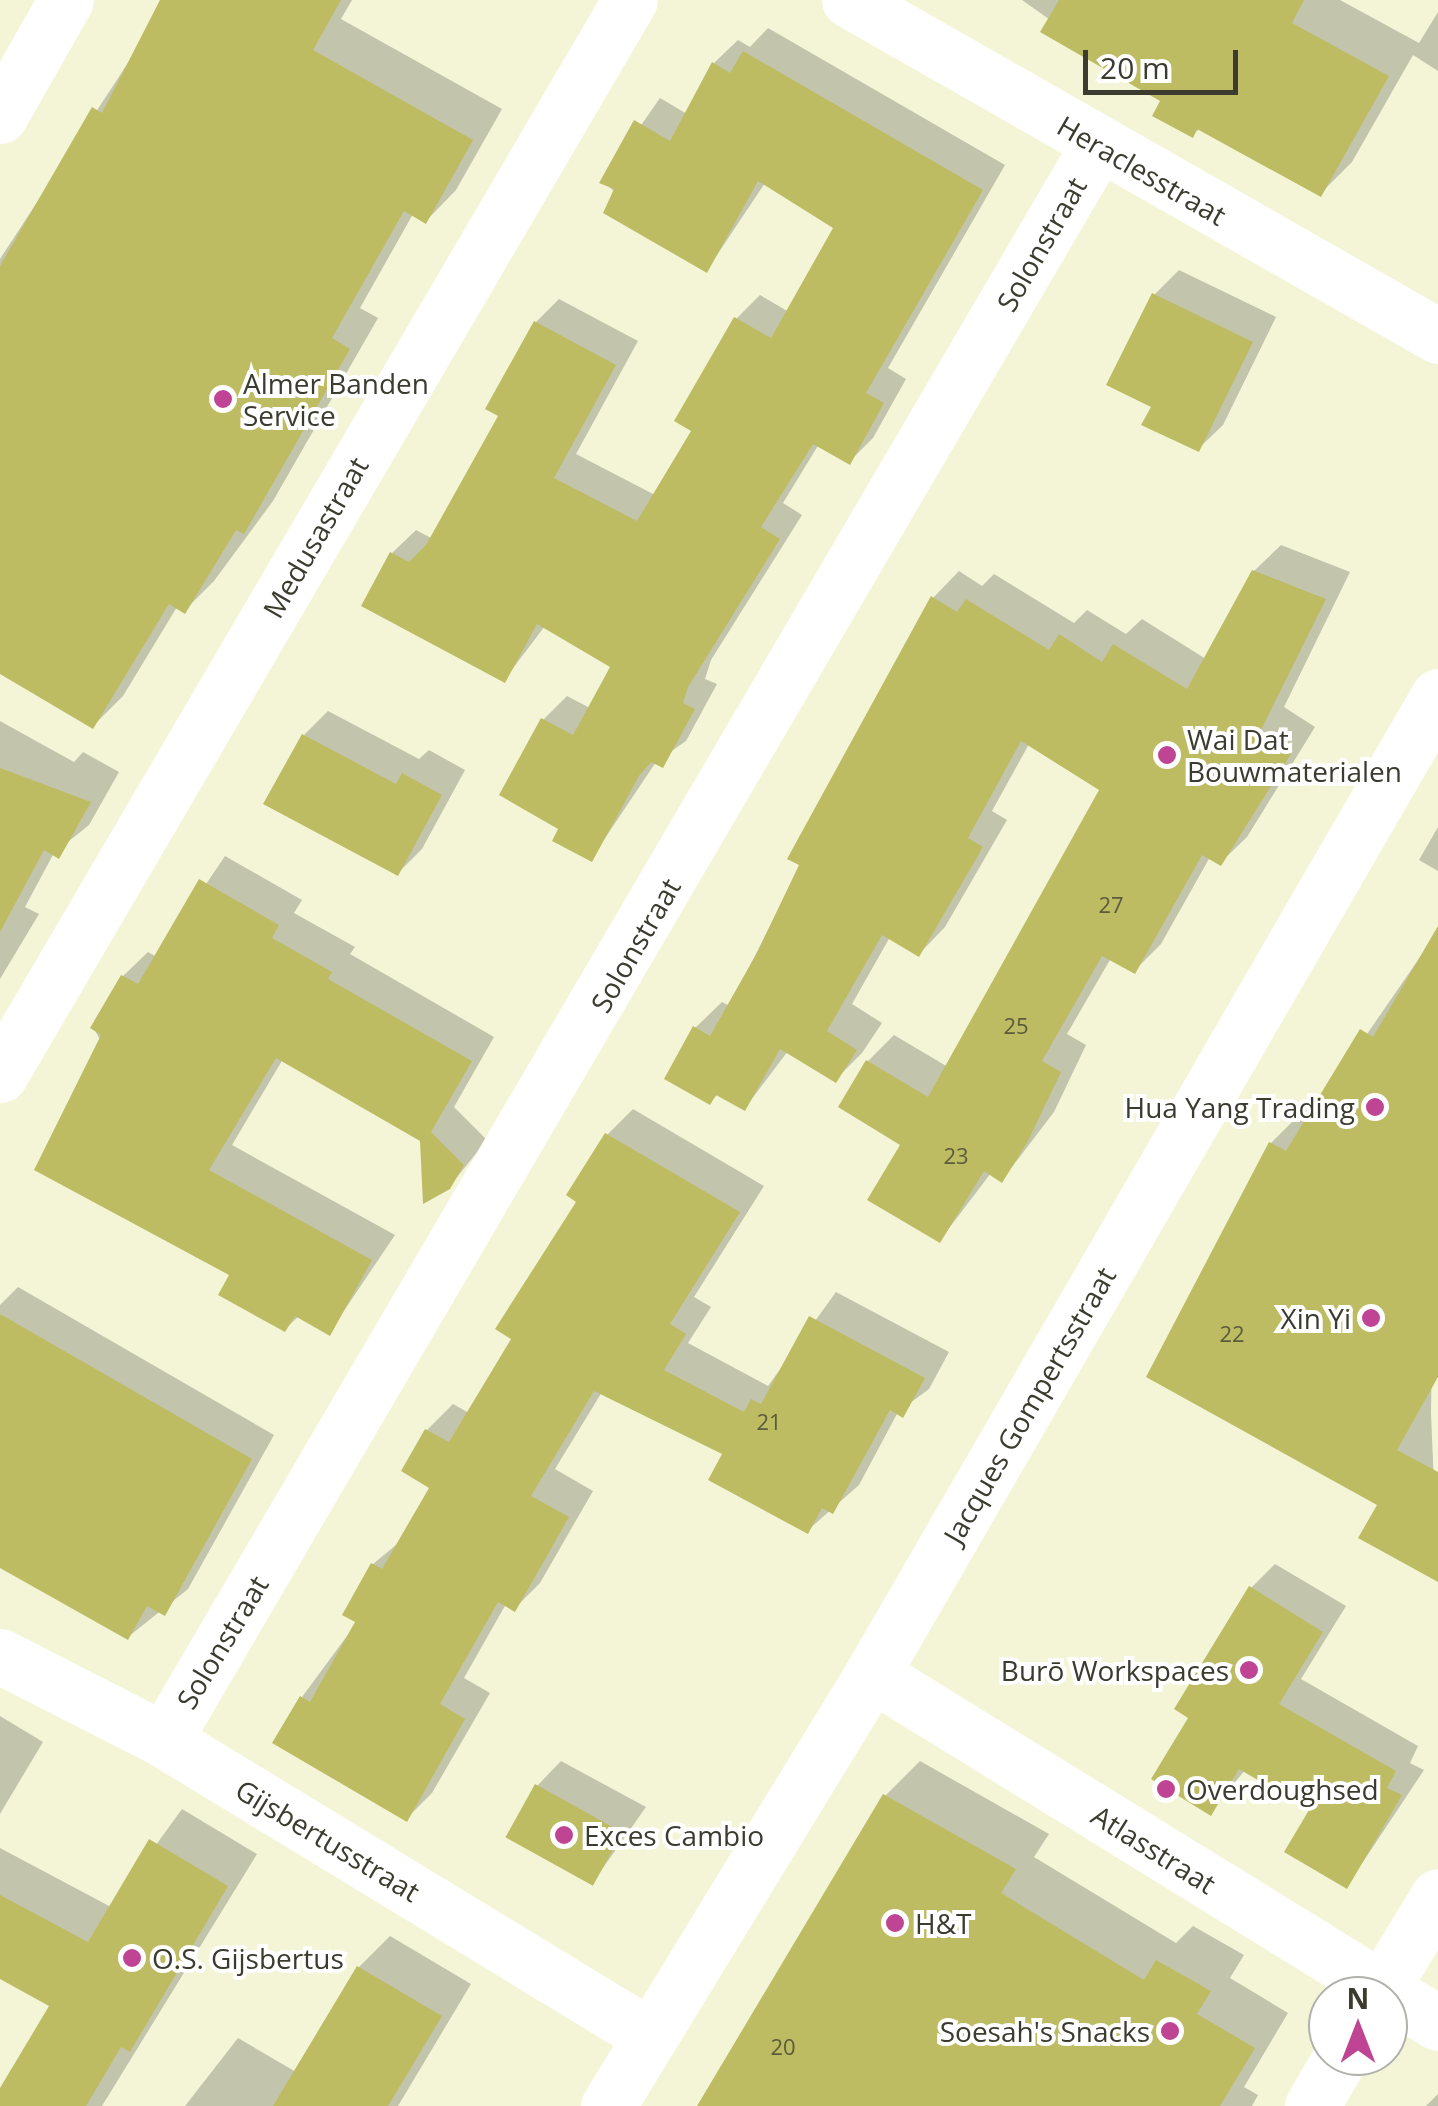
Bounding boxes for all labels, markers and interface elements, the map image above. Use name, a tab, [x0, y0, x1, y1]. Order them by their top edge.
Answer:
scale bar	[1088, 30, 1243, 92]
text: 20 m	[1100, 47, 1170, 88]
street label: Heraclesstraat	[1052, 108, 1232, 232]
street label: Solonstraat	[989, 171, 1093, 317]
place label: Almer Banden Service	[243, 366, 429, 432]
marker: Almer Banden Service	[212, 388, 234, 410]
street label: Medusastraat	[255, 451, 375, 623]
place label: Wai Dat Bouwmaterialen	[1187, 722, 1402, 788]
marker: Wai Dat Bouwmaterialen	[1156, 744, 1178, 766]
street label: Solonstraat	[583, 872, 687, 1018]
house number: 27	[1098, 892, 1124, 918]
house number: 25	[1003, 1013, 1029, 1039]
place label: Hua Yang Trading	[1124, 1090, 1355, 1124]
marker: Hua Yang Trading	[1364, 1096, 1386, 1118]
house number: 23	[943, 1143, 969, 1169]
street label: Jacques Gompertsstraat	[936, 1261, 1122, 1549]
place label: Xin Yi	[1281, 1301, 1351, 1335]
marker: Xin Yi	[1360, 1307, 1382, 1329]
house number: 22	[1219, 1321, 1245, 1347]
house number: 21	[756, 1409, 782, 1435]
street label: Solonstraat	[169, 1569, 275, 1715]
place label: Burō Workspaces	[1001, 1653, 1229, 1687]
marker: Burō Workspaces	[1238, 1659, 1260, 1681]
street label: Gijsbertusstraat	[230, 1772, 426, 1908]
place label: Overdoughsed	[1186, 1772, 1379, 1806]
marker: Overdoughsed	[1155, 1778, 1177, 1800]
street label: Atlasstraat	[1086, 1798, 1222, 1900]
place label: Exces Cambio	[584, 1818, 764, 1852]
marker: Exces Cambio	[553, 1824, 575, 1846]
place label: H&T	[915, 1906, 971, 1940]
marker: H&T	[884, 1912, 906, 1934]
place label: O.S. Gijsbertus	[152, 1941, 344, 1975]
marker: O.S. Gijsbertus	[121, 1947, 143, 1969]
north arrow	[1308, 1976, 1408, 2076]
text: N	[1347, 1979, 1369, 2017]
place label: Soesah's Snacks	[940, 2014, 1150, 2048]
marker: Soesah's Snacks	[1159, 2020, 1181, 2042]
house number: 20	[770, 2034, 796, 2060]

